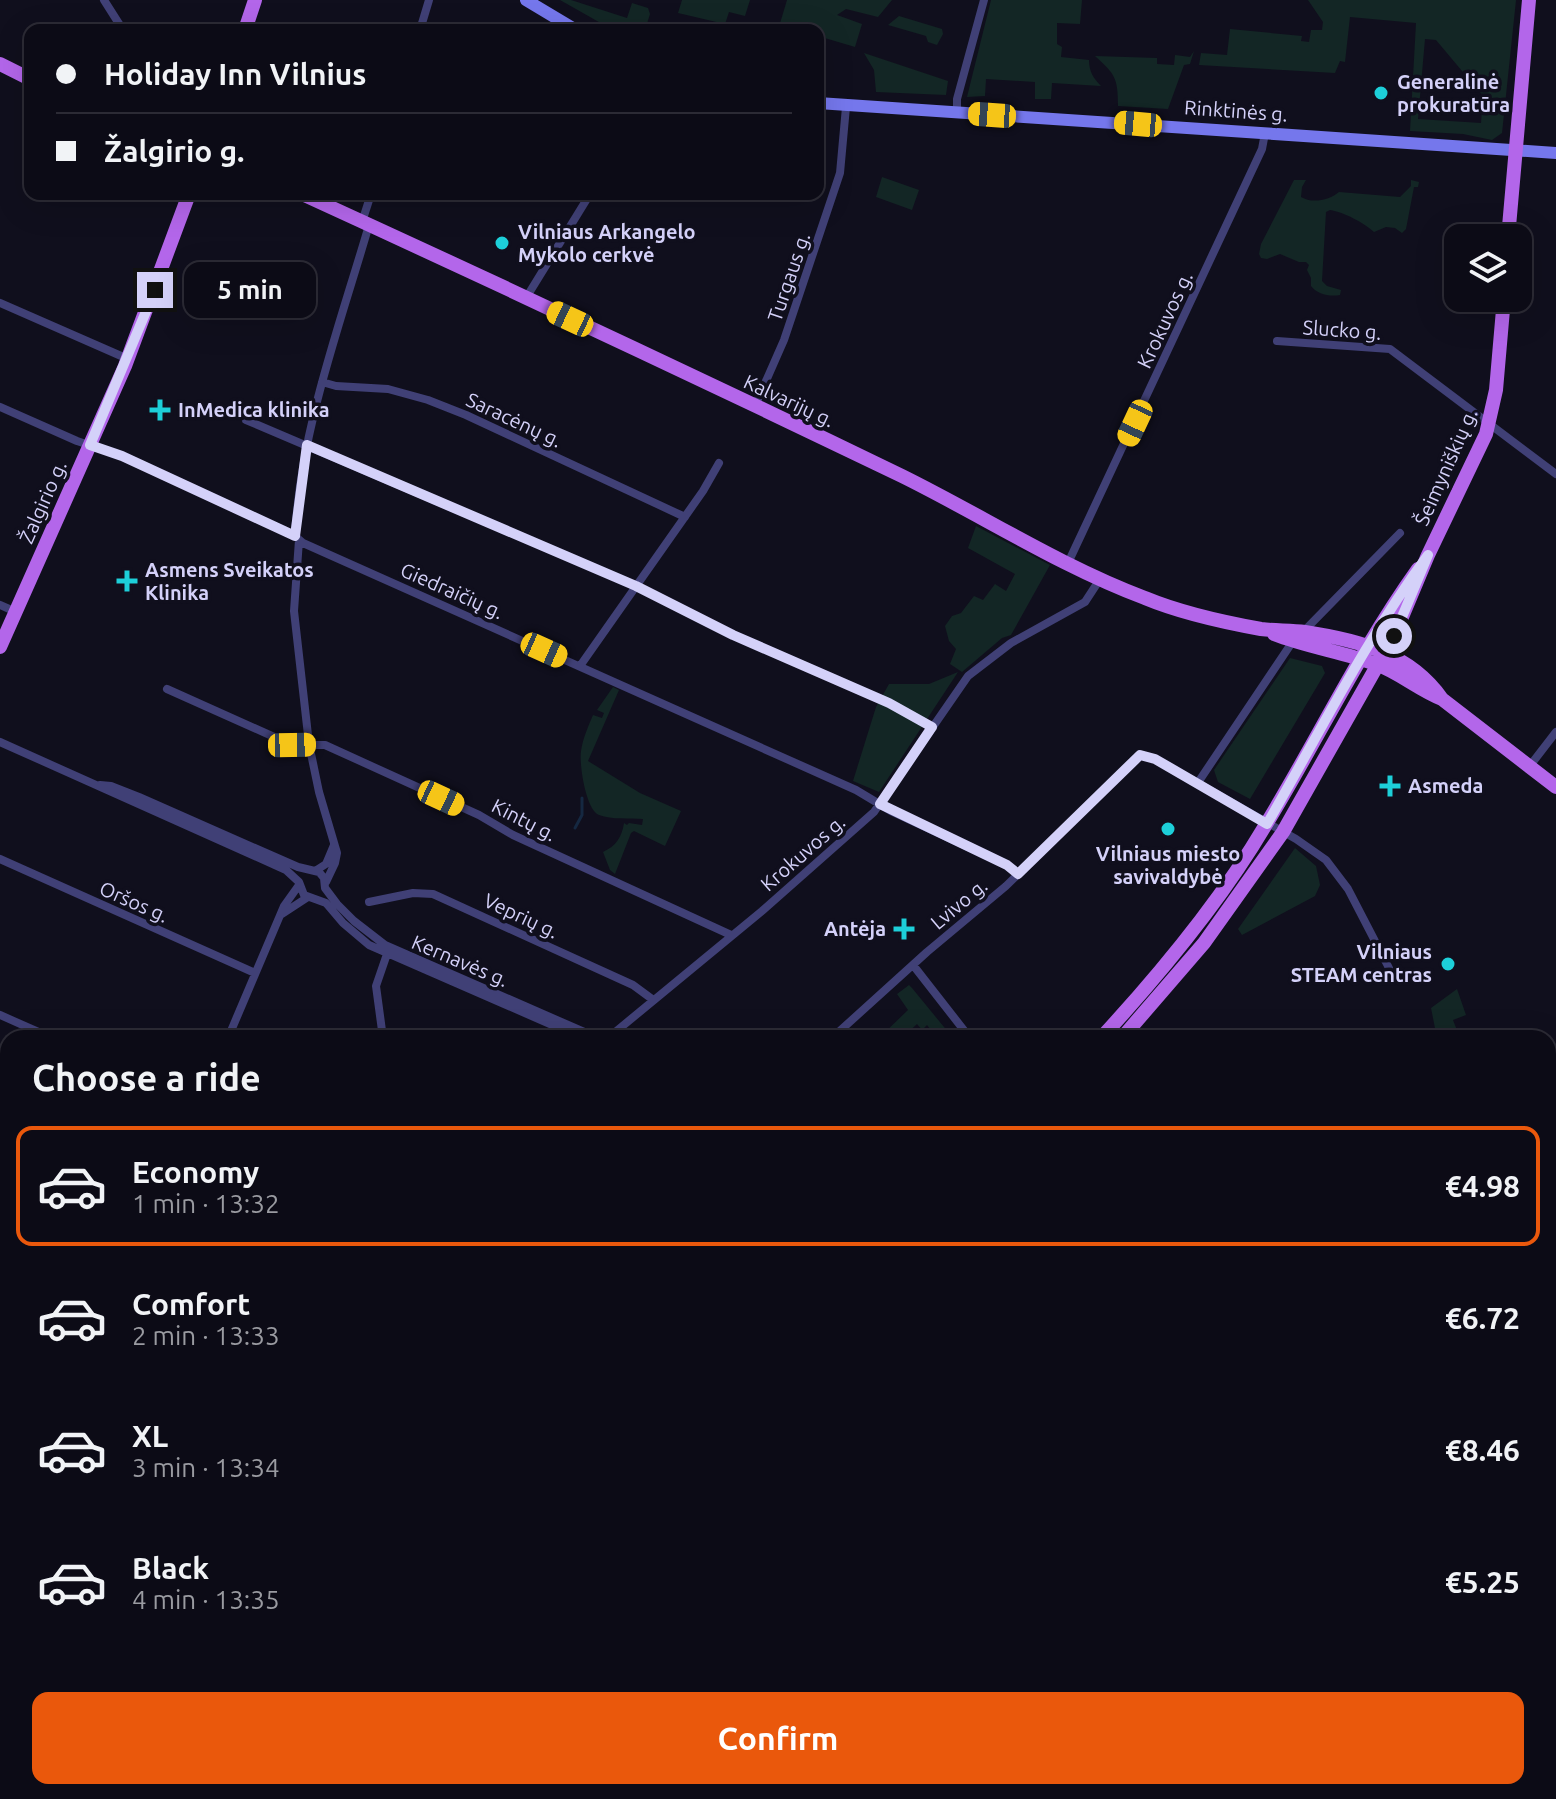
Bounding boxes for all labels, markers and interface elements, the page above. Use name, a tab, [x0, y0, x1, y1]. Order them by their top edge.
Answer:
text: Holiday Inn Vilnius	[104, 57, 367, 91]
place label: Generalinė prokuratūra	[1397, 70, 1510, 116]
marker: Generalinė prokuratūra	[1372, 84, 1390, 102]
street label: Rinktinės g.	[1184, 95, 1289, 126]
car	[967, 101, 1017, 129]
car	[1113, 110, 1163, 138]
text: Žalgirio g.	[104, 134, 245, 168]
place label: Vilniaus Arkangelo Mykolo cerkvė	[518, 220, 696, 266]
map controls	[1444, 224, 1532, 312]
button: layers	[1444, 224, 1532, 312]
street label: Turgaus g.	[763, 229, 814, 324]
marker: Vilniaus Arkangelo Mykolo cerkvė	[493, 234, 511, 252]
callout: 5 min	[183, 262, 315, 318]
street label: Krokuvos g.	[1132, 268, 1197, 372]
route end	[137, 272, 173, 308]
text: 5 min	[217, 275, 283, 304]
car	[543, 298, 597, 340]
street label: Slucko g.	[1302, 315, 1382, 344]
street label: Kalvarijų g.	[740, 370, 838, 432]
street label: Saracėnų g.	[463, 387, 566, 452]
car	[1114, 396, 1156, 450]
place label: InMedica klinika	[178, 398, 330, 421]
marker: InMedica klinika	[149, 399, 171, 421]
street label: Šeimyniškių g.	[1409, 405, 1482, 529]
street label: Žalgirio g.	[14, 457, 71, 547]
place label: Asmens Sveikatos Klinika	[145, 558, 314, 604]
street label: Giedraičių g.	[397, 558, 507, 623]
marker: Asmens Sveikatos Klinika	[116, 570, 138, 592]
route start	[1376, 618, 1412, 654]
car	[517, 629, 571, 671]
car	[268, 733, 316, 757]
place label: Asmeda	[1408, 774, 1483, 797]
marker: Asmeda	[1379, 775, 1401, 797]
car	[414, 777, 468, 819]
street label: Kintų g.	[488, 794, 560, 845]
street label: Krokuvos g.	[756, 810, 849, 895]
marker: Vilniaus miesto savivaldybė	[1159, 820, 1177, 838]
place label: Vilniaus miesto savivaldybė	[1096, 842, 1240, 888]
street label: Lvivo g.	[926, 873, 992, 934]
street label: Oršos g.	[96, 876, 172, 927]
street label: Veprių g.	[480, 888, 562, 943]
place label: Antėja	[824, 917, 886, 940]
marker: Antėja	[893, 918, 915, 940]
street label: Kernavės g.	[408, 930, 512, 991]
place label: Vilniaus STEAM centras	[1291, 940, 1432, 986]
marker: Vilniaus STEAM centras	[1439, 955, 1457, 973]
text: Choose a ride	[32, 1057, 261, 1098]
icon: car	[36, 1150, 108, 1222]
text: Economy	[132, 1155, 259, 1189]
text: €4.98	[1445, 1169, 1520, 1203]
text: 1 min · 13:32	[132, 1189, 280, 1218]
icon: car	[36, 1282, 108, 1354]
text: Comfort	[132, 1287, 250, 1321]
text: €6.72	[1445, 1301, 1520, 1335]
text: 2 min · 13:33	[132, 1321, 280, 1350]
icon: car	[36, 1414, 108, 1486]
text: XL	[132, 1419, 168, 1453]
text: €8.46	[1445, 1433, 1520, 1467]
text: 3 min · 13:34	[132, 1453, 280, 1482]
icon: car	[36, 1546, 108, 1618]
text: Black	[132, 1551, 209, 1585]
text: €5.25	[1445, 1565, 1520, 1599]
text: 4 min · 13:35	[132, 1585, 280, 1614]
button: Confirm	[32, 1692, 1524, 1784]

